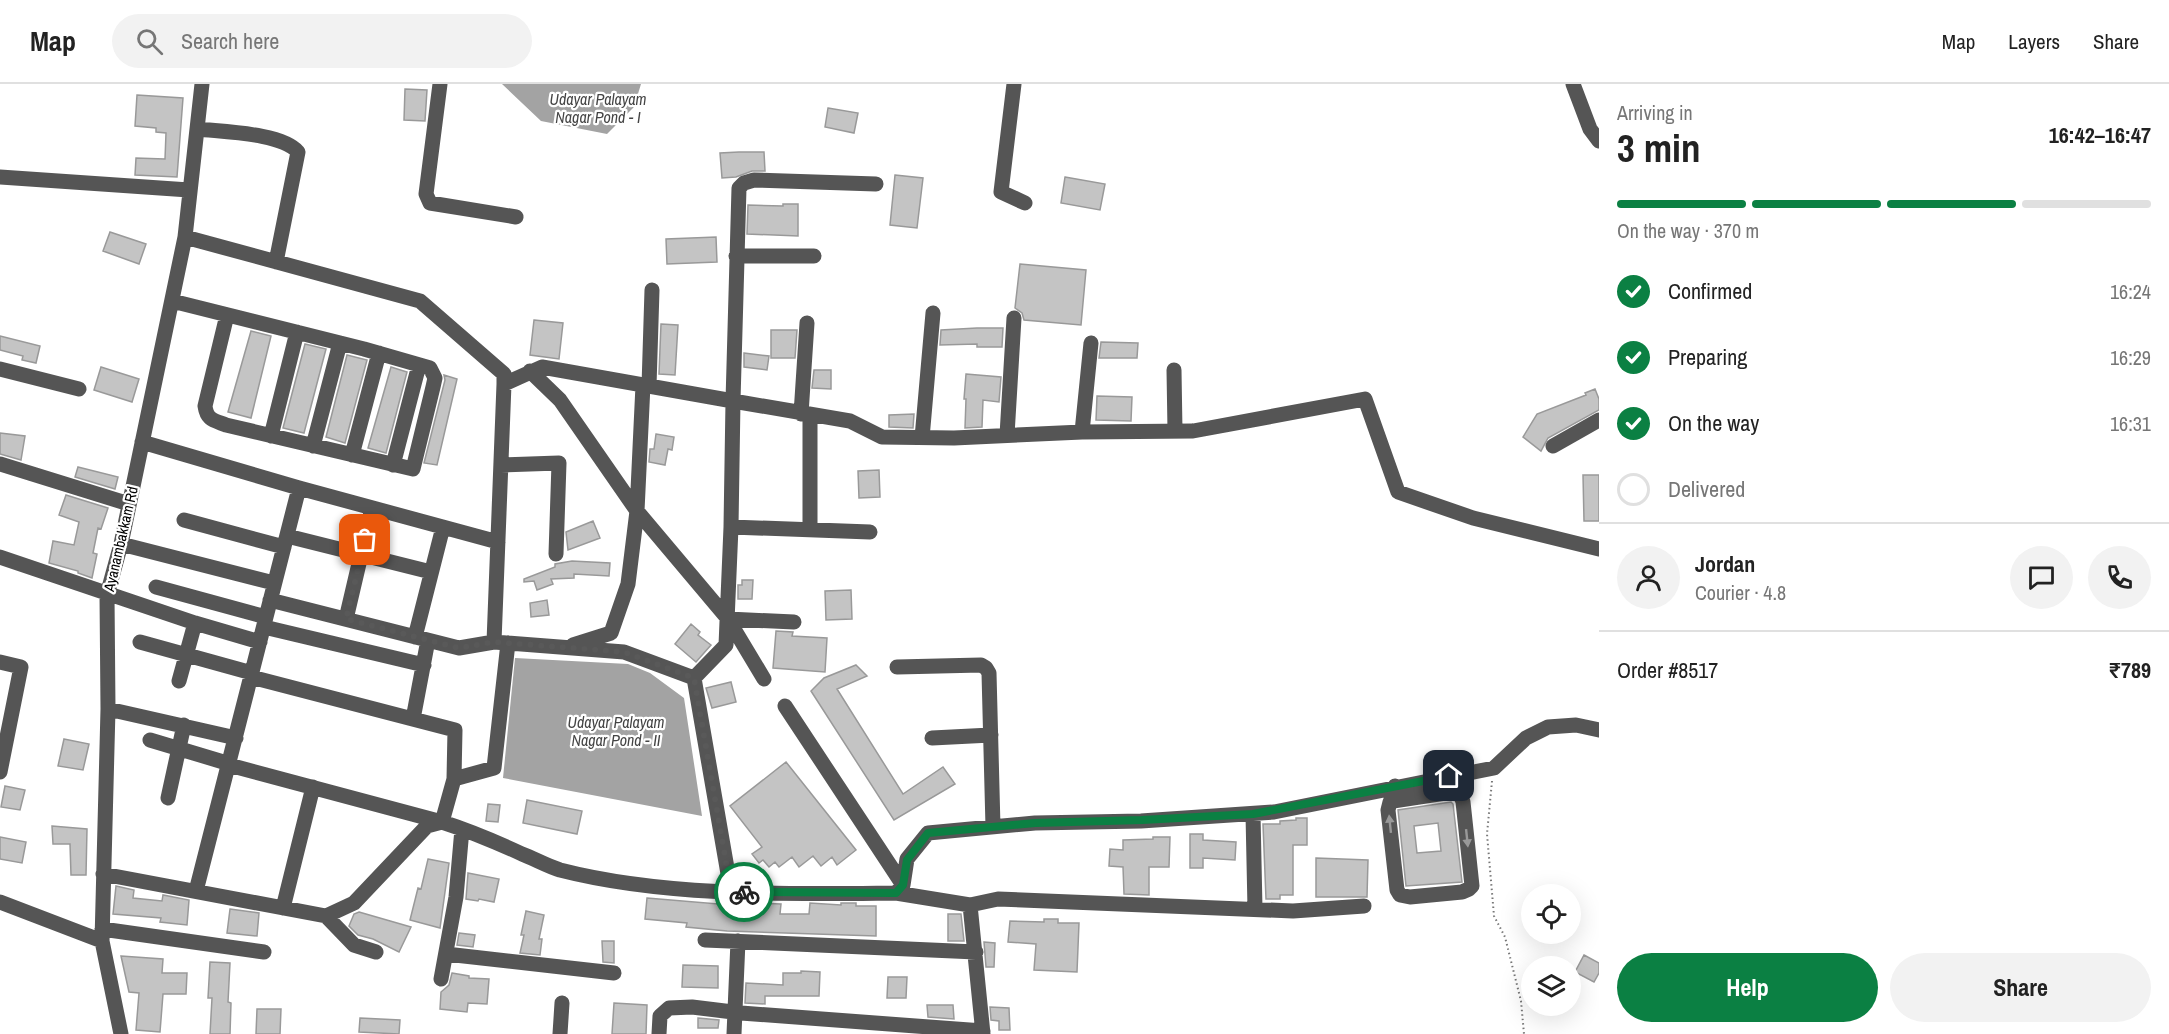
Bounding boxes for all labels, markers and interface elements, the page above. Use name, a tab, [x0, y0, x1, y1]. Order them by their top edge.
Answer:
search box	[112, 14, 532, 68]
text: Map	[30, 22, 76, 60]
icon: search	[133, 25, 166, 58]
text: Search here	[181, 26, 279, 56]
text: Map	[1942, 27, 1975, 56]
text: Layers	[2008, 27, 2060, 56]
text: Share	[2093, 27, 2139, 56]
water label: Udayar Palayam Nagar Pond - I	[550, 88, 647, 128]
text: Arriving in	[1617, 99, 1693, 126]
text: 16:42–16:47	[2049, 120, 2151, 150]
text: 3 min	[1617, 122, 1701, 174]
text: On the way · 370 m	[1617, 217, 1759, 244]
icon: check	[1617, 275, 1650, 308]
text: Confirmed	[1668, 276, 1752, 306]
text: 16:24	[2110, 278, 2151, 305]
icon: check	[1617, 341, 1650, 374]
text: Preparing	[1668, 342, 1747, 372]
text: 16:29	[2110, 344, 2151, 371]
icon: check	[1617, 407, 1650, 440]
text: On the way	[1668, 408, 1759, 438]
text: 16:31	[2110, 410, 2151, 437]
text: Delivered	[1668, 474, 1745, 504]
street label: Ayanambakkam Rd	[98, 484, 143, 594]
pin	[339, 514, 390, 565]
icon: bag	[348, 523, 381, 556]
button: person	[1617, 546, 1680, 609]
button: chat	[2010, 546, 2073, 609]
button: phone	[2088, 546, 2151, 609]
text: Jordan	[1695, 549, 1755, 579]
text: Courier · 4.8	[1695, 579, 1786, 606]
text: Order #8517	[1617, 655, 1718, 685]
text: ₹789	[2108, 655, 2151, 685]
water label: Udayar Palayam Nagar Pond - II	[568, 711, 665, 751]
pin	[1423, 750, 1474, 801]
icon: home	[1432, 759, 1465, 792]
one-way arrow	[1385, 815, 1395, 834]
one-way arrow	[1462, 828, 1472, 847]
courier	[714, 862, 774, 922]
icon: bike	[728, 876, 761, 909]
map controls	[1521, 884, 1581, 1016]
button: locate	[1521, 884, 1581, 944]
button: Help	[1617, 953, 1878, 1022]
button: Share	[1890, 953, 2151, 1022]
button: layers	[1521, 956, 1581, 1016]

